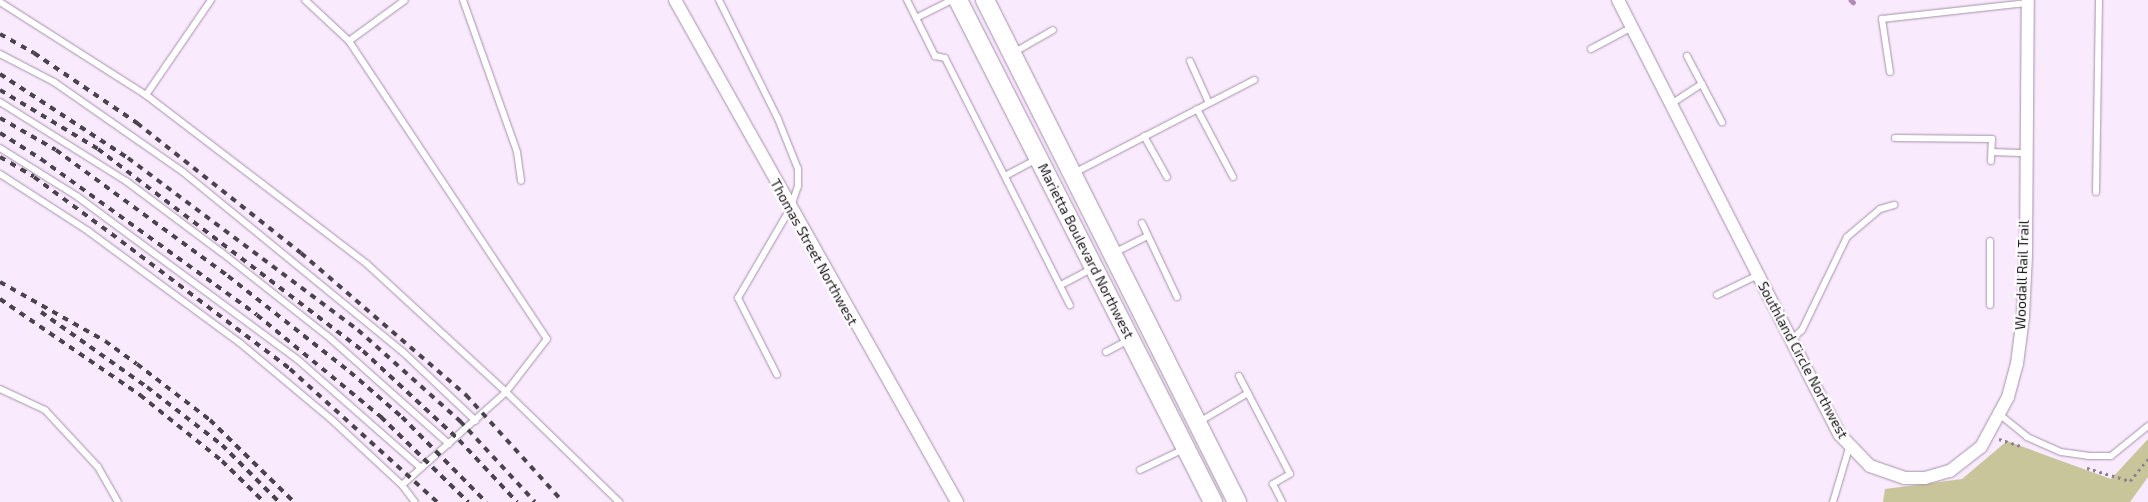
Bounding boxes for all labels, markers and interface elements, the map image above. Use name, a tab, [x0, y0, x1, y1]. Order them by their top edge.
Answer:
street label: Marietta Boulevard Northwest	[1034, 161, 1138, 341]
street label: Thomas Street Northwest	[767, 176, 861, 328]
street label: Woodall Rail Trail	[2012, 219, 2032, 331]
street label: Southland Circle Northwest	[1754, 279, 1852, 441]

